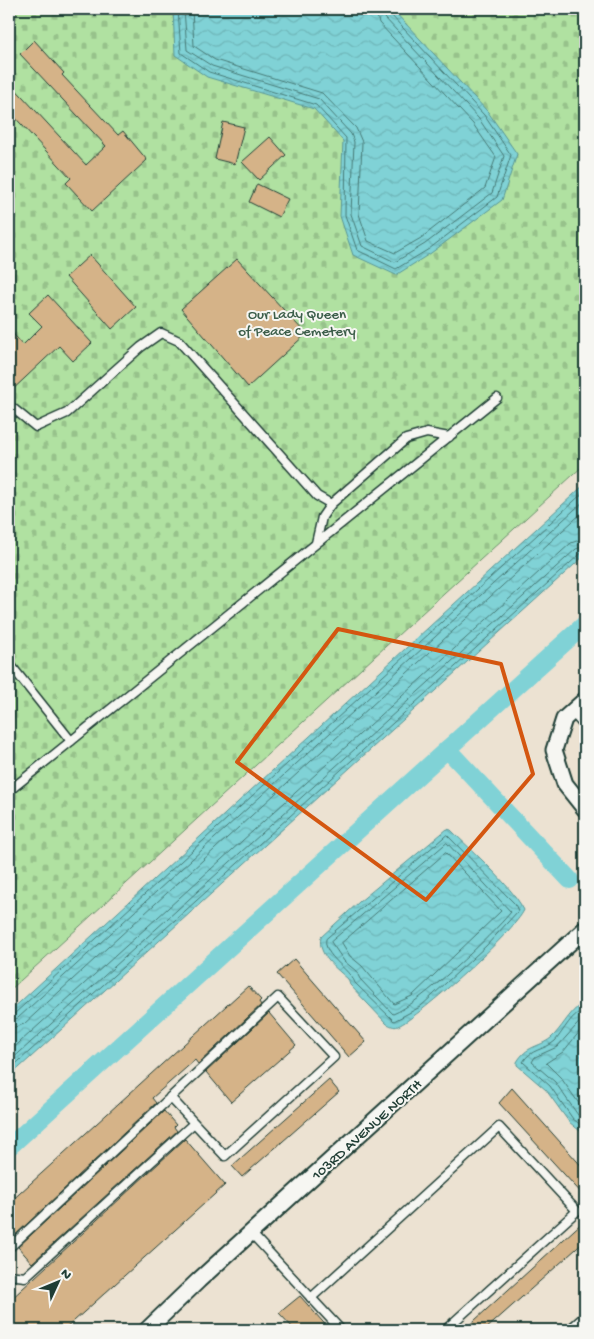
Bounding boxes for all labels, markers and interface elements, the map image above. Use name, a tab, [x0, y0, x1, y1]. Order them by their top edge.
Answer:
park label: Our Lady Queen of Peace Cemetery	[238, 306, 356, 341]
street label: 103RD AVENUE NORTH	[308, 1076, 427, 1186]
north arrow	[32, 1256, 82, 1306]
text: N	[56, 1266, 75, 1284]

